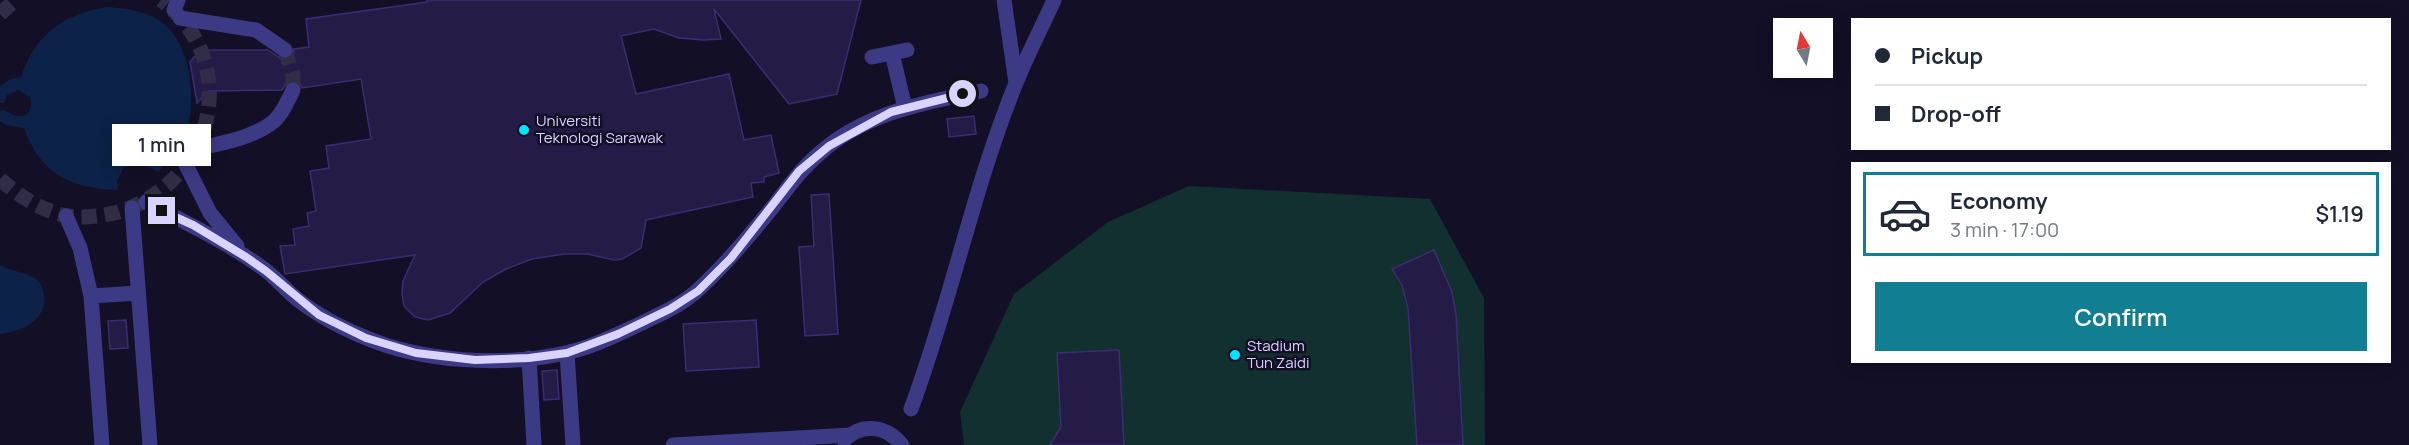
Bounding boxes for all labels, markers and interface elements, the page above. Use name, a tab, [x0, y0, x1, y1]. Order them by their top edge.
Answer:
north arrow	[1773, 18, 1833, 78]
map controls	[1773, 18, 1833, 78]
text: Pickup	[1911, 41, 1983, 71]
route start	[949, 80, 976, 107]
text: Drop-off	[1911, 99, 2001, 129]
place label: Universiti Teknologi Sarawak	[536, 110, 664, 148]
marker: Universiti Teknologi Sarawak	[517, 123, 531, 137]
callout: 1 min	[112, 124, 212, 166]
text: 1 min	[138, 131, 185, 158]
text: Economy	[1950, 186, 2048, 216]
icon: car	[1878, 187, 1932, 241]
route end	[148, 197, 175, 224]
text: $1.19	[2315, 199, 2364, 229]
text: 3 min · 17:00	[1950, 216, 2059, 243]
button: Confirm	[1875, 282, 2367, 351]
place label: Stadium Tun Zaidi	[1247, 335, 1309, 373]
marker: Stadium Tun Zaidi	[1228, 348, 1242, 362]

